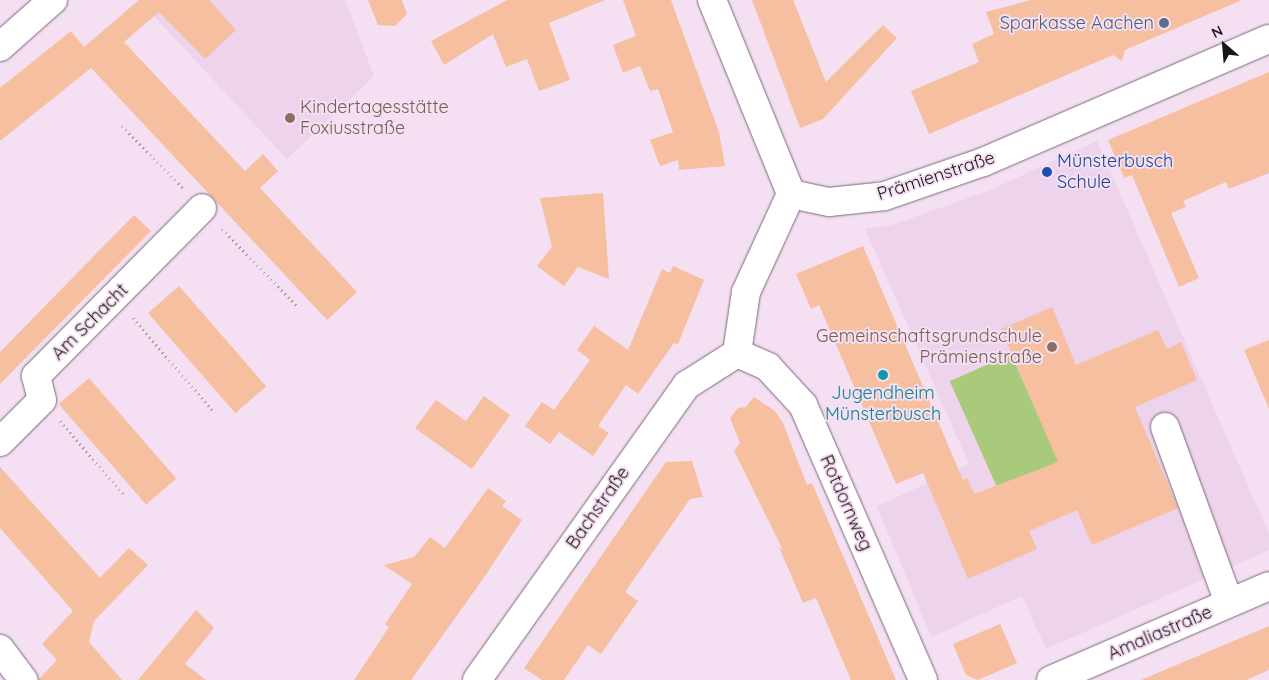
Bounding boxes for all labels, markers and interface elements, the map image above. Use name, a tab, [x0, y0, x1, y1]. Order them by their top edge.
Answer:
place label: Sparkasse Aachen	[1000, 12, 1154, 34]
marker: Sparkasse Aachen	[1158, 17, 1170, 29]
north arrow	[1199, 20, 1249, 70]
text: N	[1209, 21, 1226, 42]
place label: Kindertagesstätte Foxiusstraße	[300, 97, 449, 140]
marker: Kindertagesstätte Foxiusstraße	[284, 112, 296, 124]
street label: Prämienstraße	[874, 147, 998, 205]
place label: Münsterbusch Schule	[1057, 151, 1173, 193]
marker: Münsterbusch Schule	[1041, 166, 1053, 178]
street label: Am Schacht	[47, 279, 133, 365]
place label: Gemeinschaftsgrundschule Prämienstraße	[816, 326, 1042, 368]
marker: Gemeinschaftsgrundschule Prämienstraße	[1046, 341, 1058, 353]
marker: Jugendheim Münsterbusch	[877, 369, 889, 381]
place label: Jugendheim Münsterbusch	[825, 383, 941, 426]
street label: Rotdornweg	[815, 452, 877, 554]
street label: Bachstraße	[562, 463, 634, 553]
street label: Amaliastraße	[1105, 601, 1215, 665]

